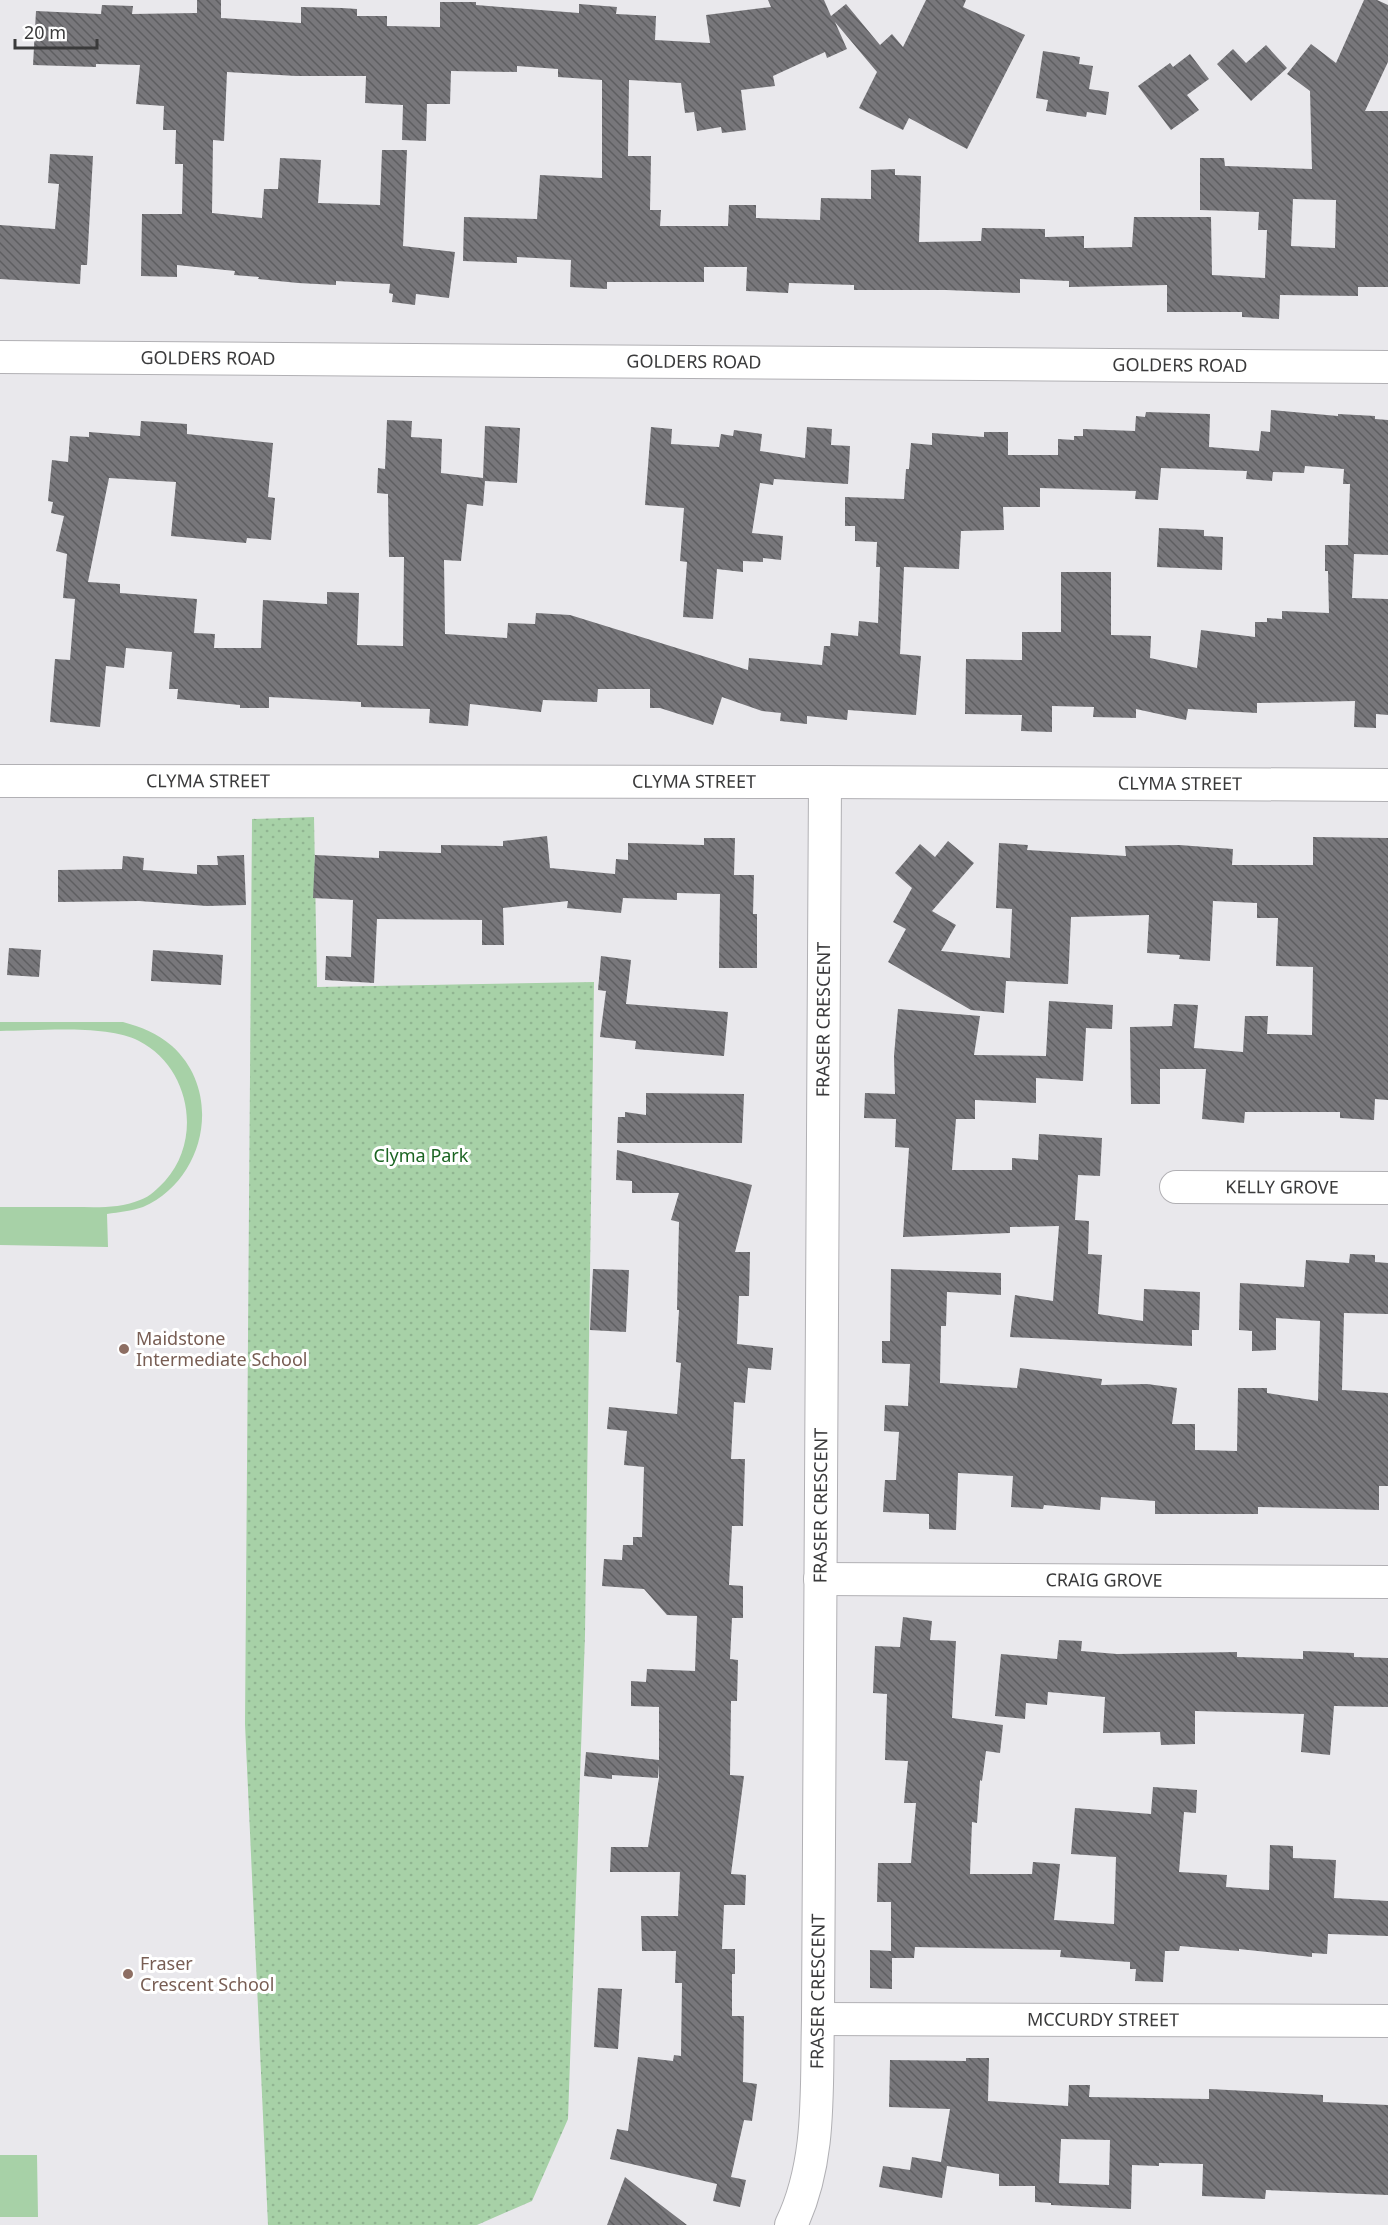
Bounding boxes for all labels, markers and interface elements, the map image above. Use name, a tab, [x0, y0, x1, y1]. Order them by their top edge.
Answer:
scale bar	[15, 12, 98, 50]
text: 20 m	[24, 20, 66, 44]
street label: GOLDERS ROAD	[140, 345, 276, 370]
street label: GOLDERS ROAD	[626, 349, 762, 373]
street label: GOLDERS ROAD	[1112, 352, 1248, 377]
street label: CLYMA STREET	[146, 768, 270, 792]
street label: CLYMA STREET	[632, 769, 756, 793]
street label: CLYMA STREET	[1118, 771, 1242, 795]
street label: FRASER CRESCENT	[810, 942, 835, 1097]
park label: Clyma Park	[374, 1143, 469, 1167]
street label: KELLY GROVE	[1225, 1174, 1339, 1199]
place label: Maidstone Intermediate School	[136, 1326, 308, 1371]
marker: Maidstone Intermediate School	[117, 1342, 131, 1356]
street label: FRASER CRESCENT	[807, 1428, 832, 1583]
street label: CRAIG GROVE	[1045, 1567, 1163, 1592]
street label: FRASER CRESCENT	[804, 1914, 830, 2069]
place label: Fraser Crescent School	[140, 1951, 274, 1996]
marker: Fraser Crescent School	[121, 1967, 135, 1981]
street label: MCCURDY STREET	[1027, 2007, 1179, 2031]

